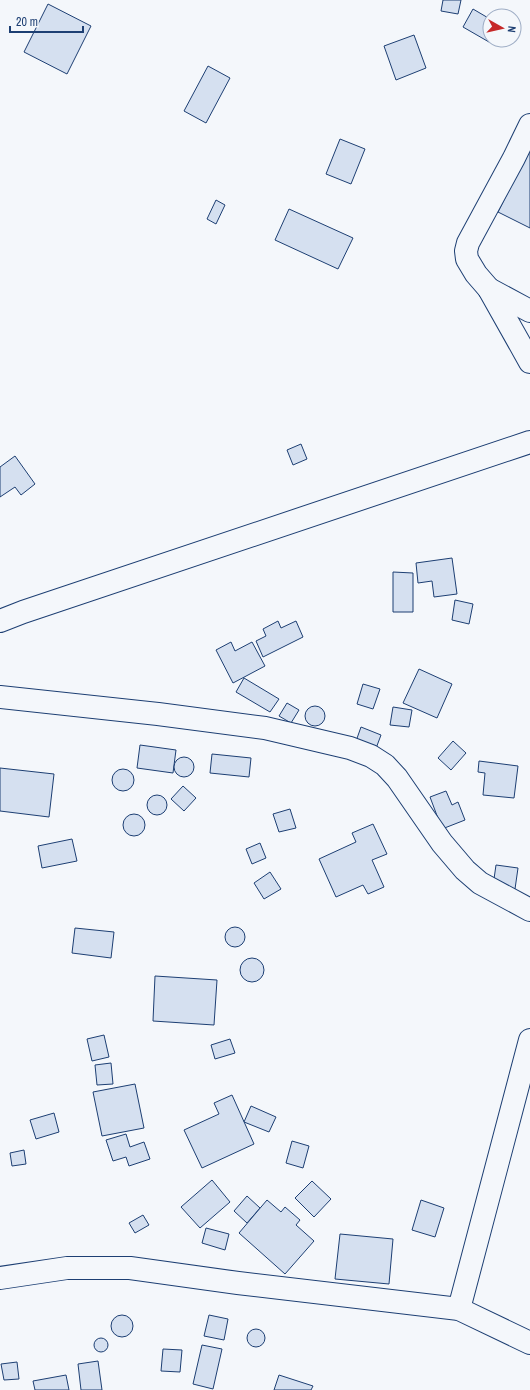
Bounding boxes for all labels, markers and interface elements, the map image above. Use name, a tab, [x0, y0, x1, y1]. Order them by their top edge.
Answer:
scale bar	[10, 8, 83, 34]
north arrow	[482, 8, 522, 48]
text: 20 m	[16, 14, 38, 30]
text: N	[505, 25, 519, 34]

